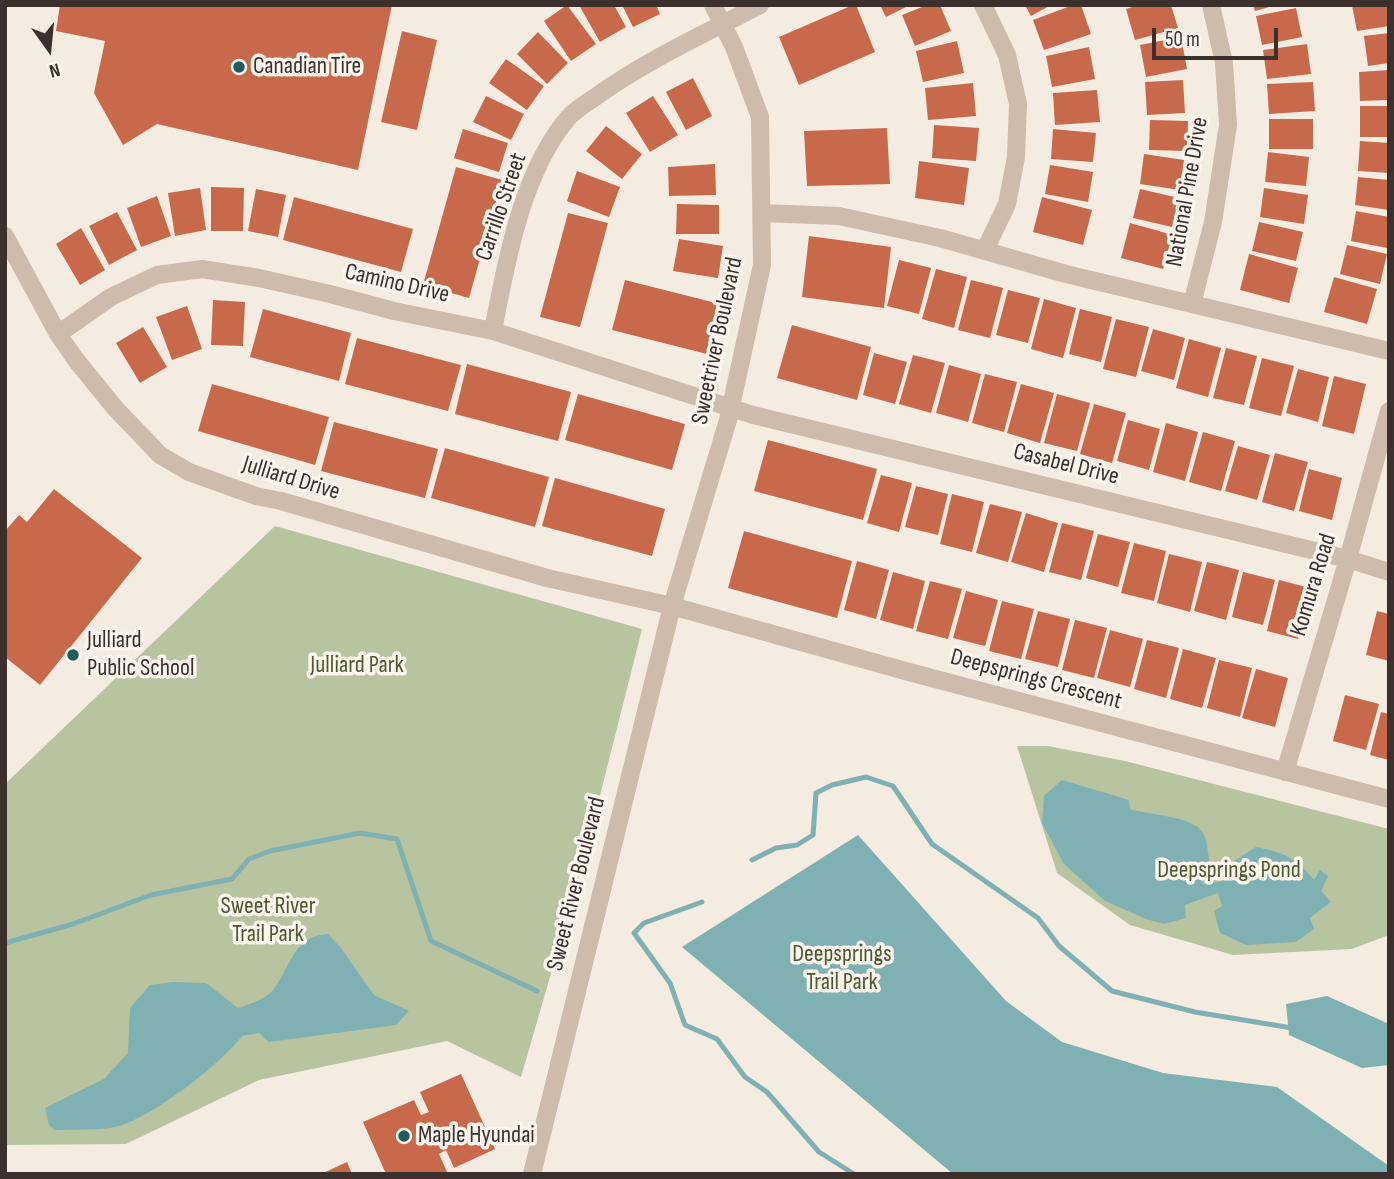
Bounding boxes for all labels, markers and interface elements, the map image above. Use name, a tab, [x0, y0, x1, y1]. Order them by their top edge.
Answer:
north arrow	[14, 14, 84, 84]
scale bar	[1156, 14, 1282, 58]
text: 50 m	[1165, 27, 1200, 52]
place label: Canadian Tire	[253, 53, 361, 81]
text: N	[47, 57, 62, 82]
marker: Canadian Tire	[231, 59, 247, 75]
street label: National Pine Drive	[1161, 115, 1215, 269]
street label: Carrillo Street	[470, 149, 534, 265]
street label: Sweetriver Boulevard	[686, 255, 750, 427]
street label: Camino Drive	[342, 258, 452, 310]
street label: Casabel Drive	[1010, 438, 1122, 492]
street label: Julliard Drive	[239, 451, 343, 507]
street label: Komura Road	[1285, 530, 1343, 640]
place label: Julliard Public School	[87, 627, 194, 683]
street label: Deepsprings Crescent	[947, 643, 1125, 717]
marker: Julliard Public School	[65, 647, 81, 663]
park label: Julliard Park	[310, 652, 404, 680]
street label: Sweet River Boulevard	[541, 794, 613, 974]
park label: Deepsprings Pond	[1157, 857, 1301, 885]
park label: Sweet River Trail Park	[220, 893, 316, 949]
park label: Deepsprings Trail Park	[792, 941, 892, 997]
place label: Maple Hyundai	[418, 1122, 535, 1150]
marker: Maple Hyundai	[396, 1128, 412, 1144]

